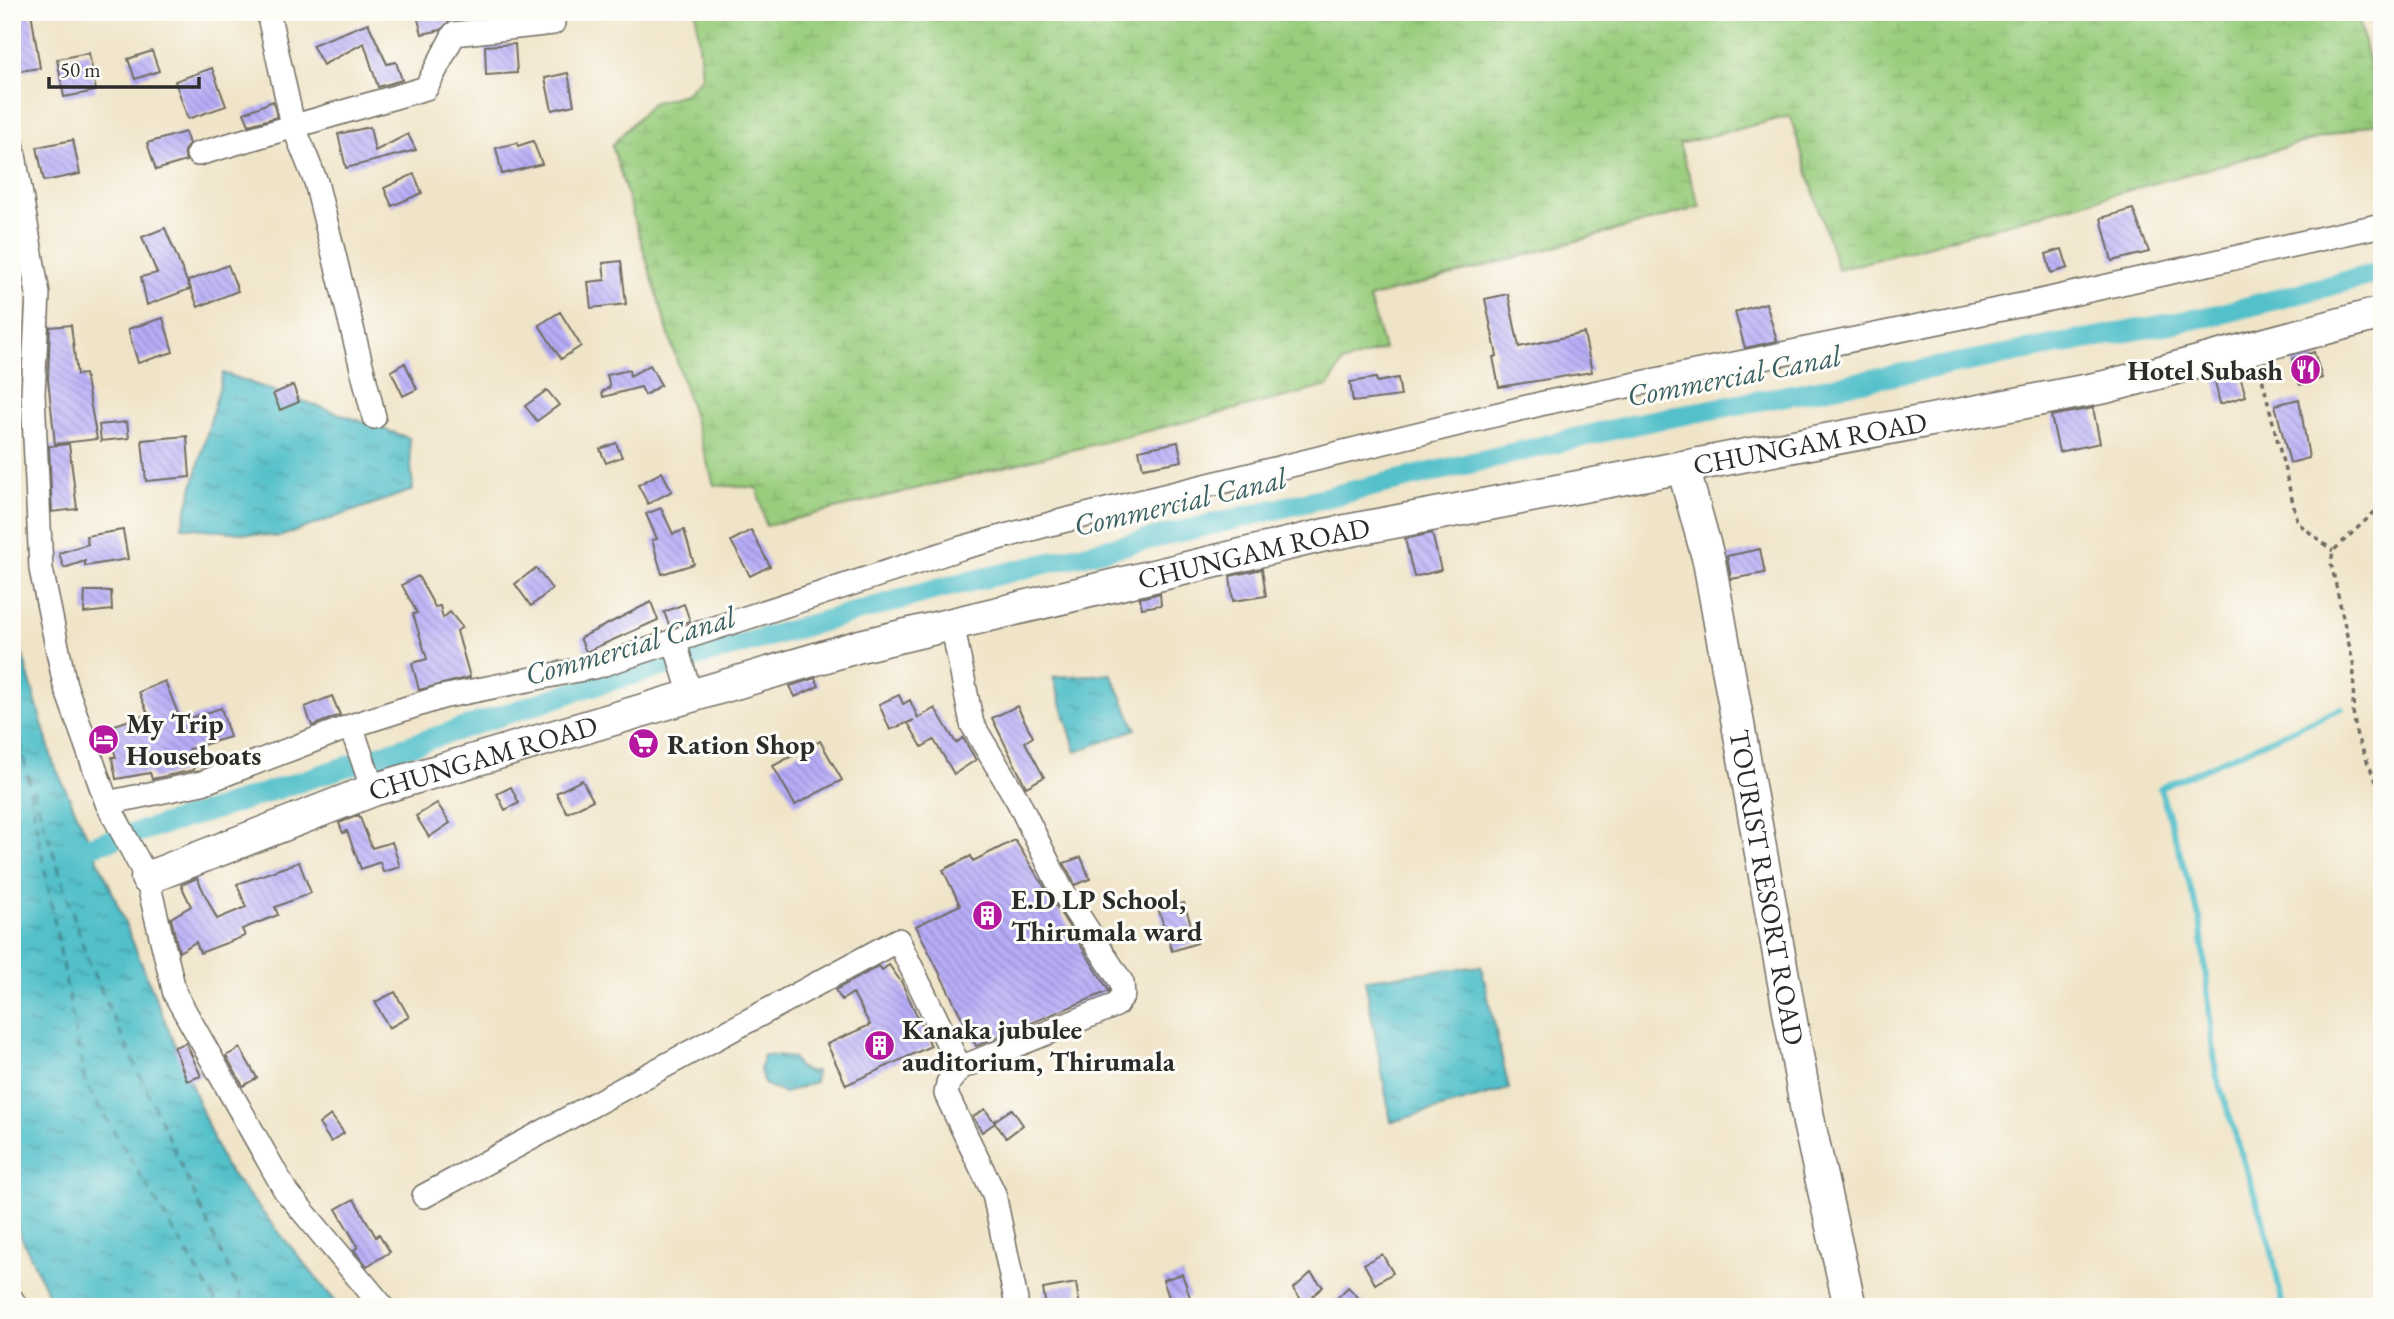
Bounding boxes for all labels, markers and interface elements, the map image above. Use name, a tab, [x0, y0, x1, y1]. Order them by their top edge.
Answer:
scale bar	[49, 46, 200, 90]
text: 50 m	[60, 56, 101, 83]
water label: Commercial Canal	[1624, 335, 1846, 415]
place label: Hotel Subash	[2128, 352, 2283, 388]
restaurant icon: Hotel Subash	[2289, 353, 2323, 387]
street label: CHUNGAM ROAD	[1690, 403, 1930, 483]
water label: Commercial Canal	[1070, 458, 1291, 545]
street label: CHUNGAM ROAD	[1134, 509, 1373, 597]
water label: Commercial Canal	[520, 596, 741, 694]
place label: My Trip Houseboats	[126, 705, 261, 773]
street label: CHUNGAM ROAD	[364, 707, 602, 808]
hotel icon: My Trip Houseboats	[86, 722, 120, 756]
place label: Ration Shop	[667, 726, 815, 762]
supermarket icon: Ration Shop	[627, 727, 661, 761]
street label: TOURIST RESORT ROAD	[1721, 727, 1813, 1048]
place label: E.D LP School, Thirumala ward	[1011, 881, 1203, 949]
building icon: E.D LP School, Thirumala ward	[971, 898, 1005, 932]
place label: Kanaka jubulee auditorium, Thirumala	[902, 1011, 1176, 1079]
building icon: Kanaka jubulee auditorium, Thirumala	[862, 1028, 896, 1062]

